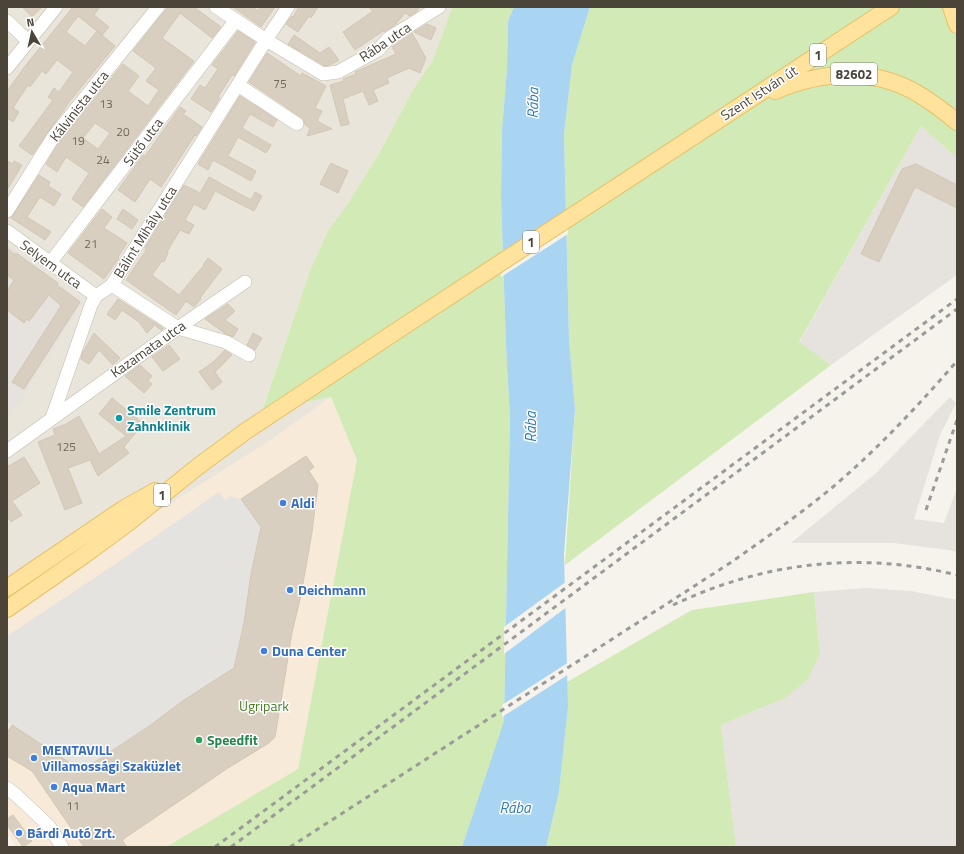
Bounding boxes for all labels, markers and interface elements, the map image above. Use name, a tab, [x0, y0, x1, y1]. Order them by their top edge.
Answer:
north arrow	[12, 12, 52, 52]
text: N	[25, 14, 35, 31]
street label: Rába utca	[355, 17, 415, 67]
road number: 1	[810, 44, 826, 66]
street label: Szent István út	[716, 60, 801, 125]
road number: 82602	[831, 63, 877, 85]
street label: Kálvinista utca	[44, 66, 113, 146]
house number: 75	[273, 74, 287, 93]
water label: Rába	[521, 86, 544, 119]
house number: 13	[99, 94, 113, 113]
street label: Sütő utca	[117, 113, 168, 170]
house number: 20	[116, 122, 130, 141]
house number: 19	[71, 131, 85, 150]
house number: 24	[96, 150, 110, 169]
street label: Bálint Mihály utca	[108, 182, 181, 282]
road number: 1	[523, 231, 539, 253]
street label: Selyem utca	[16, 234, 87, 293]
house number: 21	[84, 234, 98, 253]
street label: Kazamata utca	[106, 315, 190, 382]
place label: Smile Zentrum Zahnklinik	[127, 399, 216, 436]
water label: Rába	[519, 410, 542, 442]
marker: Smile Zentrum Zahnklinik	[114, 413, 124, 423]
house number: 125	[56, 437, 76, 456]
road number: 1	[154, 484, 170, 506]
place label: Aldi	[291, 492, 315, 513]
marker: Aldi	[278, 498, 288, 508]
place label: Deichmann	[298, 579, 366, 600]
marker: Deichmann	[285, 585, 295, 595]
place label: Duna Center	[272, 640, 346, 661]
marker: Duna Center	[259, 646, 269, 656]
park label: Ugripark	[239, 695, 289, 716]
place label: Speedfit	[207, 729, 258, 750]
marker: Speedfit	[194, 735, 204, 745]
place label: MENTAVILL Villamossági Szaküzlet	[42, 739, 181, 776]
marker: MENTAVILL Villamossági Szaküzlet	[29, 753, 39, 763]
place label: Aqua Mart	[62, 776, 125, 797]
marker: Aqua Mart	[49, 782, 59, 792]
house number: 11	[66, 796, 80, 815]
water label: Rába	[500, 796, 532, 819]
place label: Bárdi Autó Zrt.	[27, 822, 115, 843]
marker: Bárdi Autó Zrt.	[14, 828, 24, 838]

